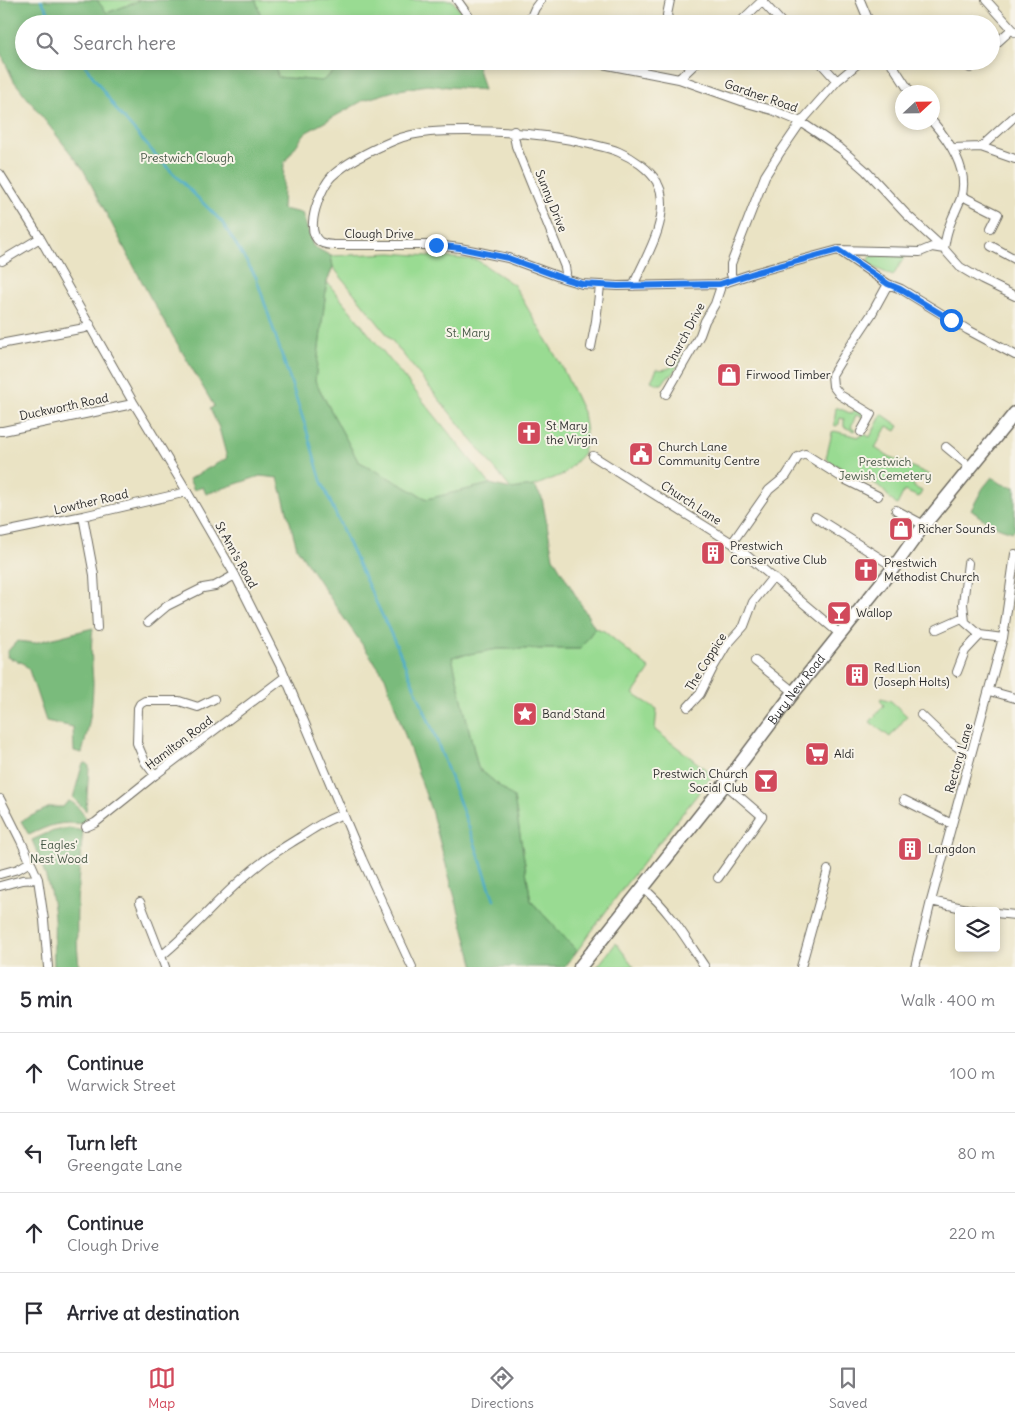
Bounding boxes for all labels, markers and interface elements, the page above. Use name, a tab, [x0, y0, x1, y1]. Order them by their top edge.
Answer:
search box	[15, 15, 1000, 70]
icon: search	[33, 29, 61, 57]
text: Search here	[73, 31, 176, 55]
street label: Gardner Road	[722, 76, 800, 115]
north arrow	[895, 85, 940, 130]
park label: Prestwich Clough	[140, 150, 234, 165]
street label: Sunny Drive	[532, 168, 571, 234]
street label: Clough Drive	[344, 226, 414, 241]
route end	[425, 234, 448, 257]
street label: Church Drive	[661, 300, 708, 370]
route start	[940, 309, 963, 332]
park label: St. Mary	[446, 325, 490, 340]
shop icon: Firwood Timber	[716, 362, 742, 388]
place label: Firwood Timber	[746, 367, 831, 382]
street label: Duckworth Road	[18, 390, 110, 423]
place label: St Mary the Virgin	[546, 418, 598, 447]
church icon: St Mary the Virgin	[516, 420, 542, 446]
place label: Church Lane Community Centre	[658, 439, 760, 468]
public building icon: Church Lane Community Centre	[628, 441, 654, 467]
park label: Prestwich Jewish Cemetery	[838, 454, 932, 483]
street label: Church Lane	[658, 477, 724, 528]
street label: Lowther Road	[52, 486, 130, 517]
shop icon: Richer Sounds	[888, 516, 914, 542]
street label: St Ann's Road	[212, 519, 261, 591]
place label: Richer Sounds	[918, 521, 995, 536]
place label: Prestwich Conservative Club	[730, 538, 827, 567]
building icon: Prestwich Conservative Club	[700, 540, 726, 566]
place label: Prestwich Methodist Church	[884, 555, 980, 584]
church icon: Prestwich Methodist Church	[853, 557, 879, 583]
bar icon: Wallop	[826, 600, 852, 626]
place label: Wallop	[856, 605, 892, 620]
street label: The Coppice	[682, 630, 729, 694]
street label: Bury New Road	[764, 651, 828, 727]
place label: Red Lion (Joseph Holts)	[874, 660, 950, 689]
building icon: Red Lion (Joseph Holts)	[844, 662, 870, 688]
place icon: Band Stand	[512, 701, 538, 727]
place label: Band Stand	[542, 706, 605, 721]
street label: Hamilton Road	[142, 713, 215, 773]
street label: Rectory Lane	[941, 721, 976, 795]
supermarket icon: Aldi	[804, 741, 830, 767]
place label: Aldi	[834, 746, 854, 761]
place label: Prestwich Church Social Club	[653, 766, 748, 795]
bar icon: Prestwich Church Social Club	[753, 768, 779, 794]
building icon: Langdon	[897, 836, 923, 862]
park label: Eagles' Nest Wood	[30, 837, 88, 866]
place label: Langdon	[928, 841, 976, 856]
map controls	[955, 907, 1000, 952]
button: layers	[955, 907, 1000, 952]
text: 5 min	[20, 986, 72, 1013]
text: Walk · 400 m	[901, 990, 995, 1010]
text: Continue	[67, 1051, 144, 1075]
icon: ahead	[20, 1059, 48, 1087]
text: 100 m	[950, 1063, 995, 1083]
text: Warwick Street	[67, 1075, 176, 1095]
text: Turn left	[67, 1131, 137, 1155]
icon: left	[20, 1139, 48, 1167]
text: 80 m	[957, 1143, 995, 1163]
text: Greengate Lane	[67, 1155, 182, 1175]
text: Continue	[67, 1211, 144, 1235]
icon: ahead	[20, 1219, 48, 1247]
text: 220 m	[949, 1223, 995, 1243]
text: Clough Drive	[67, 1235, 159, 1255]
icon: arrive	[20, 1299, 48, 1327]
text: Arrive at destination	[67, 1301, 240, 1325]
tab: Map	[148, 1364, 176, 1412]
tab: Directions	[471, 1364, 534, 1412]
tab: Saved	[829, 1364, 867, 1412]

